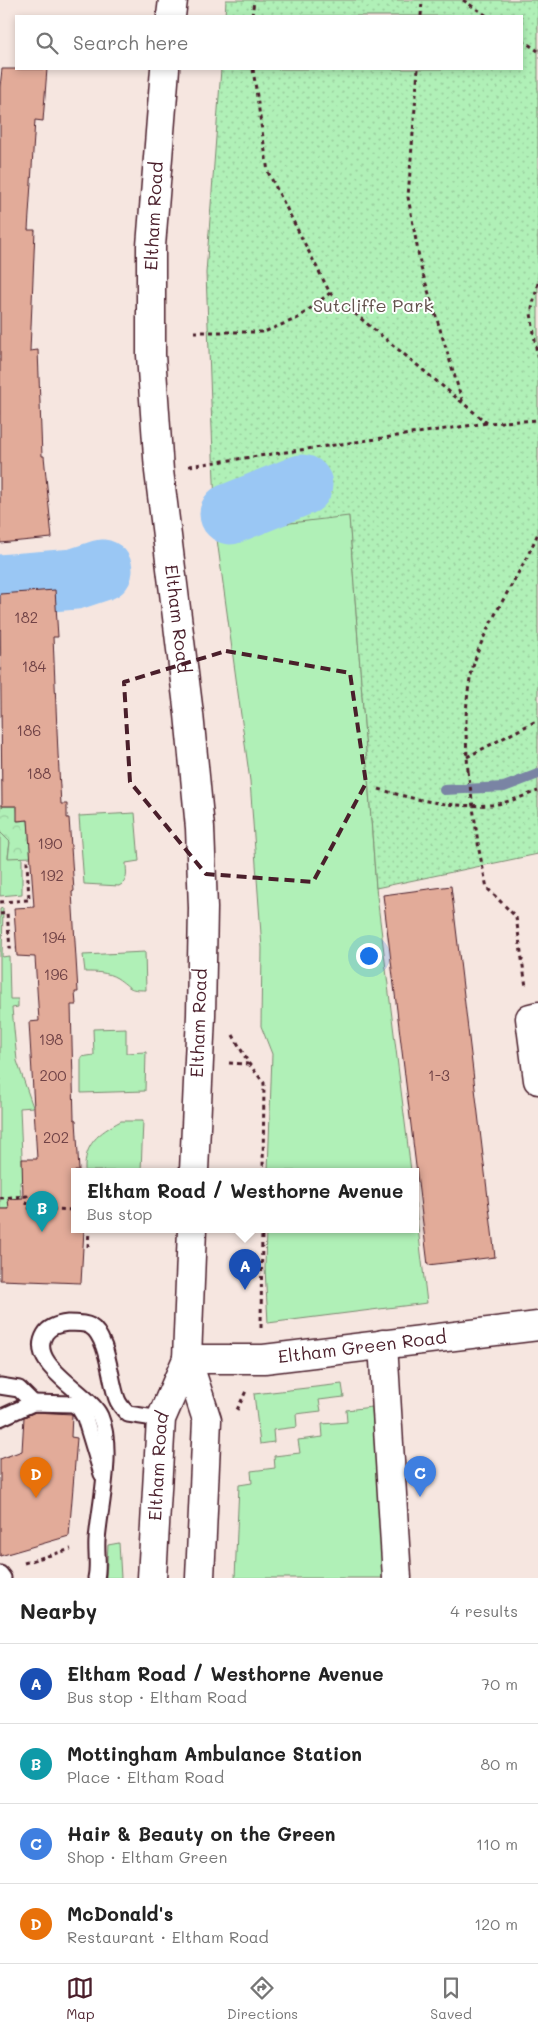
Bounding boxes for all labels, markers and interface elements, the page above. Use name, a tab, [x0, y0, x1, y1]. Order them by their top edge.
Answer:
search box	[15, 15, 523, 70]
icon: search	[33, 29, 61, 57]
text: Search here	[73, 30, 189, 55]
street label: Eltham Road	[138, 161, 168, 271]
park label: Sutcliffe Park	[313, 293, 433, 317]
street label: Eltham Road	[160, 563, 197, 675]
house number: 182	[14, 607, 38, 627]
house number: 184	[22, 656, 46, 676]
house number: 186	[17, 720, 41, 740]
house number: 188	[27, 763, 51, 783]
house number: 190	[38, 833, 62, 853]
house number: 192	[40, 865, 64, 885]
house number: 194	[42, 927, 66, 947]
your location	[356, 943, 382, 969]
house number: 196	[44, 964, 68, 984]
street label: Eltham Road	[184, 968, 212, 1078]
house number: 198	[39, 1029, 63, 1049]
house number: 200	[40, 1065, 66, 1085]
house number: 1-3	[428, 1065, 450, 1085]
house number: 202	[43, 1127, 69, 1147]
popup	[71, 1168, 419, 1233]
text: Eltham Road / Westhorne Avenue	[87, 1178, 403, 1203]
pin: B	[26, 1191, 58, 1232]
text: Bus stop	[87, 1203, 152, 1224]
pin: A	[229, 1249, 261, 1290]
street label: Eltham Green Road	[277, 1324, 448, 1368]
street label: Eltham Road	[142, 1407, 174, 1521]
pin: C	[404, 1456, 436, 1497]
pin: D	[20, 1457, 52, 1498]
text: Nearby	[20, 1597, 97, 1624]
text: 4 results	[450, 1600, 518, 1621]
text: Eltham Road / Westhorne Avenue	[67, 1661, 384, 1686]
text: A	[30, 1673, 42, 1694]
text: 70 m	[481, 1673, 518, 1694]
text: Bus stop · Eltham Road	[67, 1686, 247, 1707]
text: Mottingham Ambulance Station	[67, 1741, 362, 1766]
text: B	[31, 1753, 41, 1774]
text: 80 m	[481, 1753, 518, 1774]
text: Place · Eltham Road	[67, 1766, 224, 1787]
text: Hair & Beauty on the Green	[67, 1821, 335, 1846]
text: C	[30, 1833, 42, 1854]
text: 110 m	[476, 1833, 518, 1854]
text: Shop · Eltham Green	[67, 1846, 227, 1867]
text: McDonald's	[67, 1901, 173, 1926]
text: D	[30, 1913, 42, 1934]
text: 120 m	[474, 1913, 518, 1934]
text: Restaurant · Eltham Road	[67, 1926, 269, 1947]
tab: Map	[66, 1974, 95, 2023]
tab: Directions	[227, 1974, 298, 2023]
tab: Saved	[430, 1974, 472, 2023]

